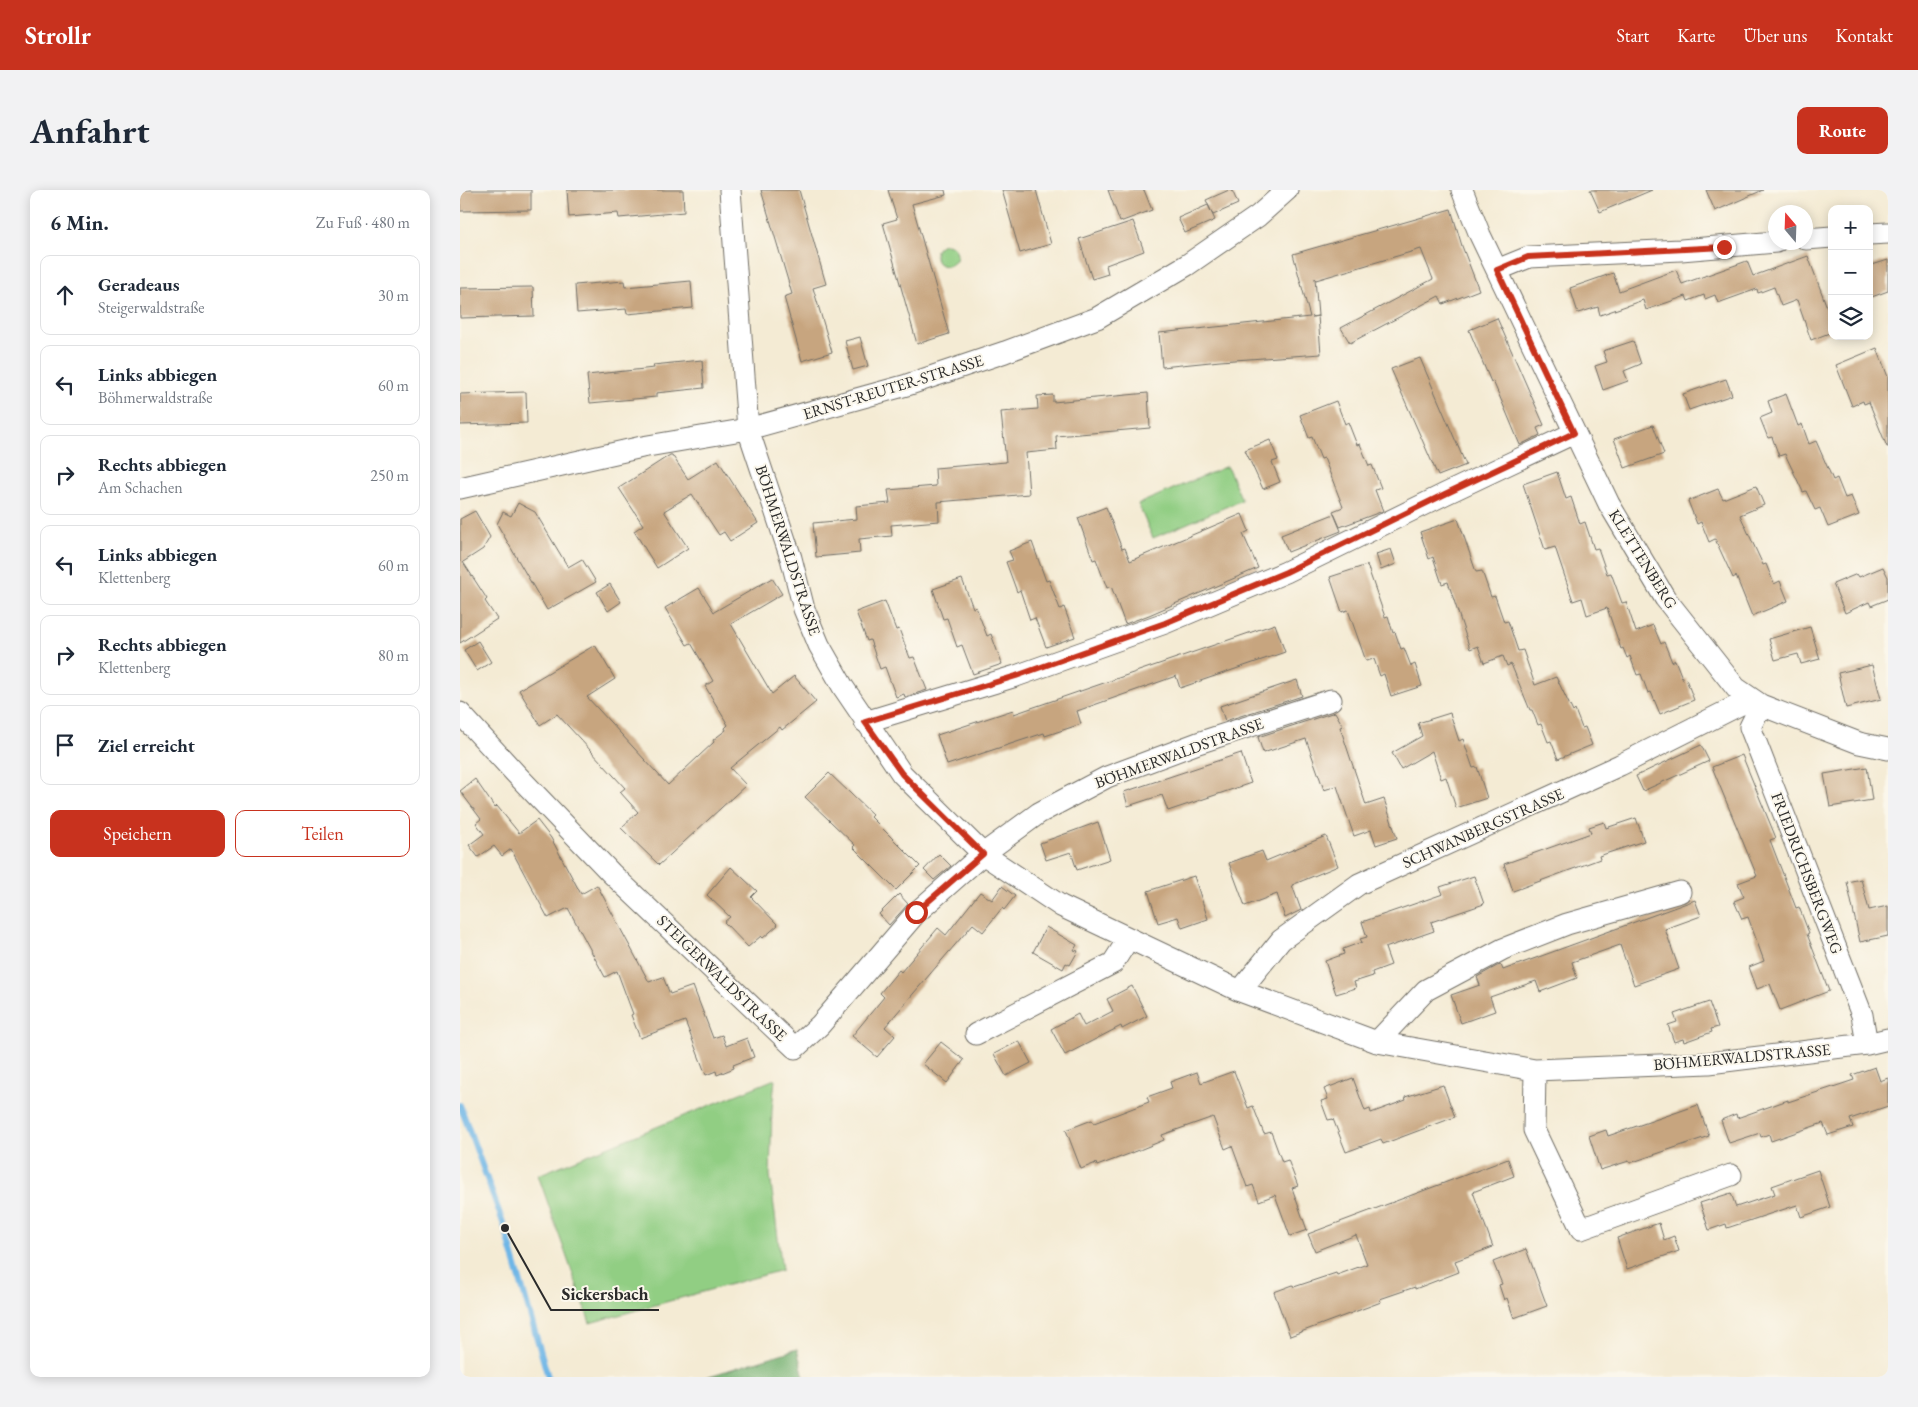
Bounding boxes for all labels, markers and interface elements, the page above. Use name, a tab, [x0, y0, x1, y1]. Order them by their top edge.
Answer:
text: Strollr	[25, 20, 91, 51]
text: Start	[1616, 24, 1649, 47]
text: Karte	[1677, 24, 1715, 47]
text: Über uns	[1743, 24, 1807, 47]
text: Kontakt	[1835, 24, 1893, 47]
button: Route	[1797, 107, 1888, 154]
text: Anfahrt	[30, 108, 150, 153]
north arrow	[1768, 205, 1813, 250]
map controls	[1828, 205, 1873, 340]
button: +	[1828, 205, 1873, 250]
text: 6 Min.	[50, 209, 109, 236]
text: Zu Fuß · 480 m	[316, 212, 410, 233]
route end	[1713, 236, 1736, 259]
button: −	[1828, 250, 1873, 295]
text: Geradeaus	[98, 272, 180, 297]
icon: ahead	[51, 281, 79, 309]
text: 30 m	[378, 285, 409, 306]
button: layers	[1828, 295, 1873, 340]
text: Steigerwaldstraße	[98, 297, 204, 318]
street label: ERNST-REUTER-STRASSE	[800, 350, 986, 424]
text: Links abbiegen	[98, 362, 217, 387]
icon: left	[51, 371, 79, 399]
text: 60 m	[378, 375, 409, 396]
text: Böhmerwaldstraße	[98, 387, 213, 408]
text: Rechts abbiegen	[98, 452, 227, 477]
icon: right	[51, 461, 79, 489]
street label: BÖHMERWALDSTRASSE	[751, 462, 825, 638]
text: 250 m	[370, 465, 409, 486]
text: Am Schachen	[98, 477, 183, 498]
street label: KLETTENBERG	[1604, 505, 1682, 613]
text: Links abbiegen	[98, 542, 217, 567]
icon: left	[51, 551, 79, 579]
text: 60 m	[378, 555, 409, 576]
text: Klettenberg	[98, 567, 171, 588]
text: Rechts abbiegen	[98, 632, 227, 657]
icon: right	[51, 641, 79, 669]
text: 80 m	[378, 645, 409, 666]
text: Klettenberg	[98, 657, 171, 678]
street label: BÖHMERWALDSTRASSE	[1092, 713, 1266, 793]
icon: arrive	[51, 731, 79, 759]
text: Ziel erreicht	[98, 733, 195, 758]
street label: SCHWANBERGSTRASSE	[1399, 783, 1567, 873]
street label: FRIEDRICHSBERGWEG	[1766, 789, 1848, 957]
button: Speichern	[50, 810, 225, 857]
button: Teilen	[235, 810, 410, 857]
route start	[905, 901, 928, 924]
street label: STEIGERWALDSTRASSE	[652, 910, 792, 1046]
street label: BÖHMERWALDSTRASSE	[1653, 1039, 1831, 1075]
callout: Sickersbach	[551, 1277, 659, 1310]
text: Sickersbach	[561, 1282, 649, 1305]

